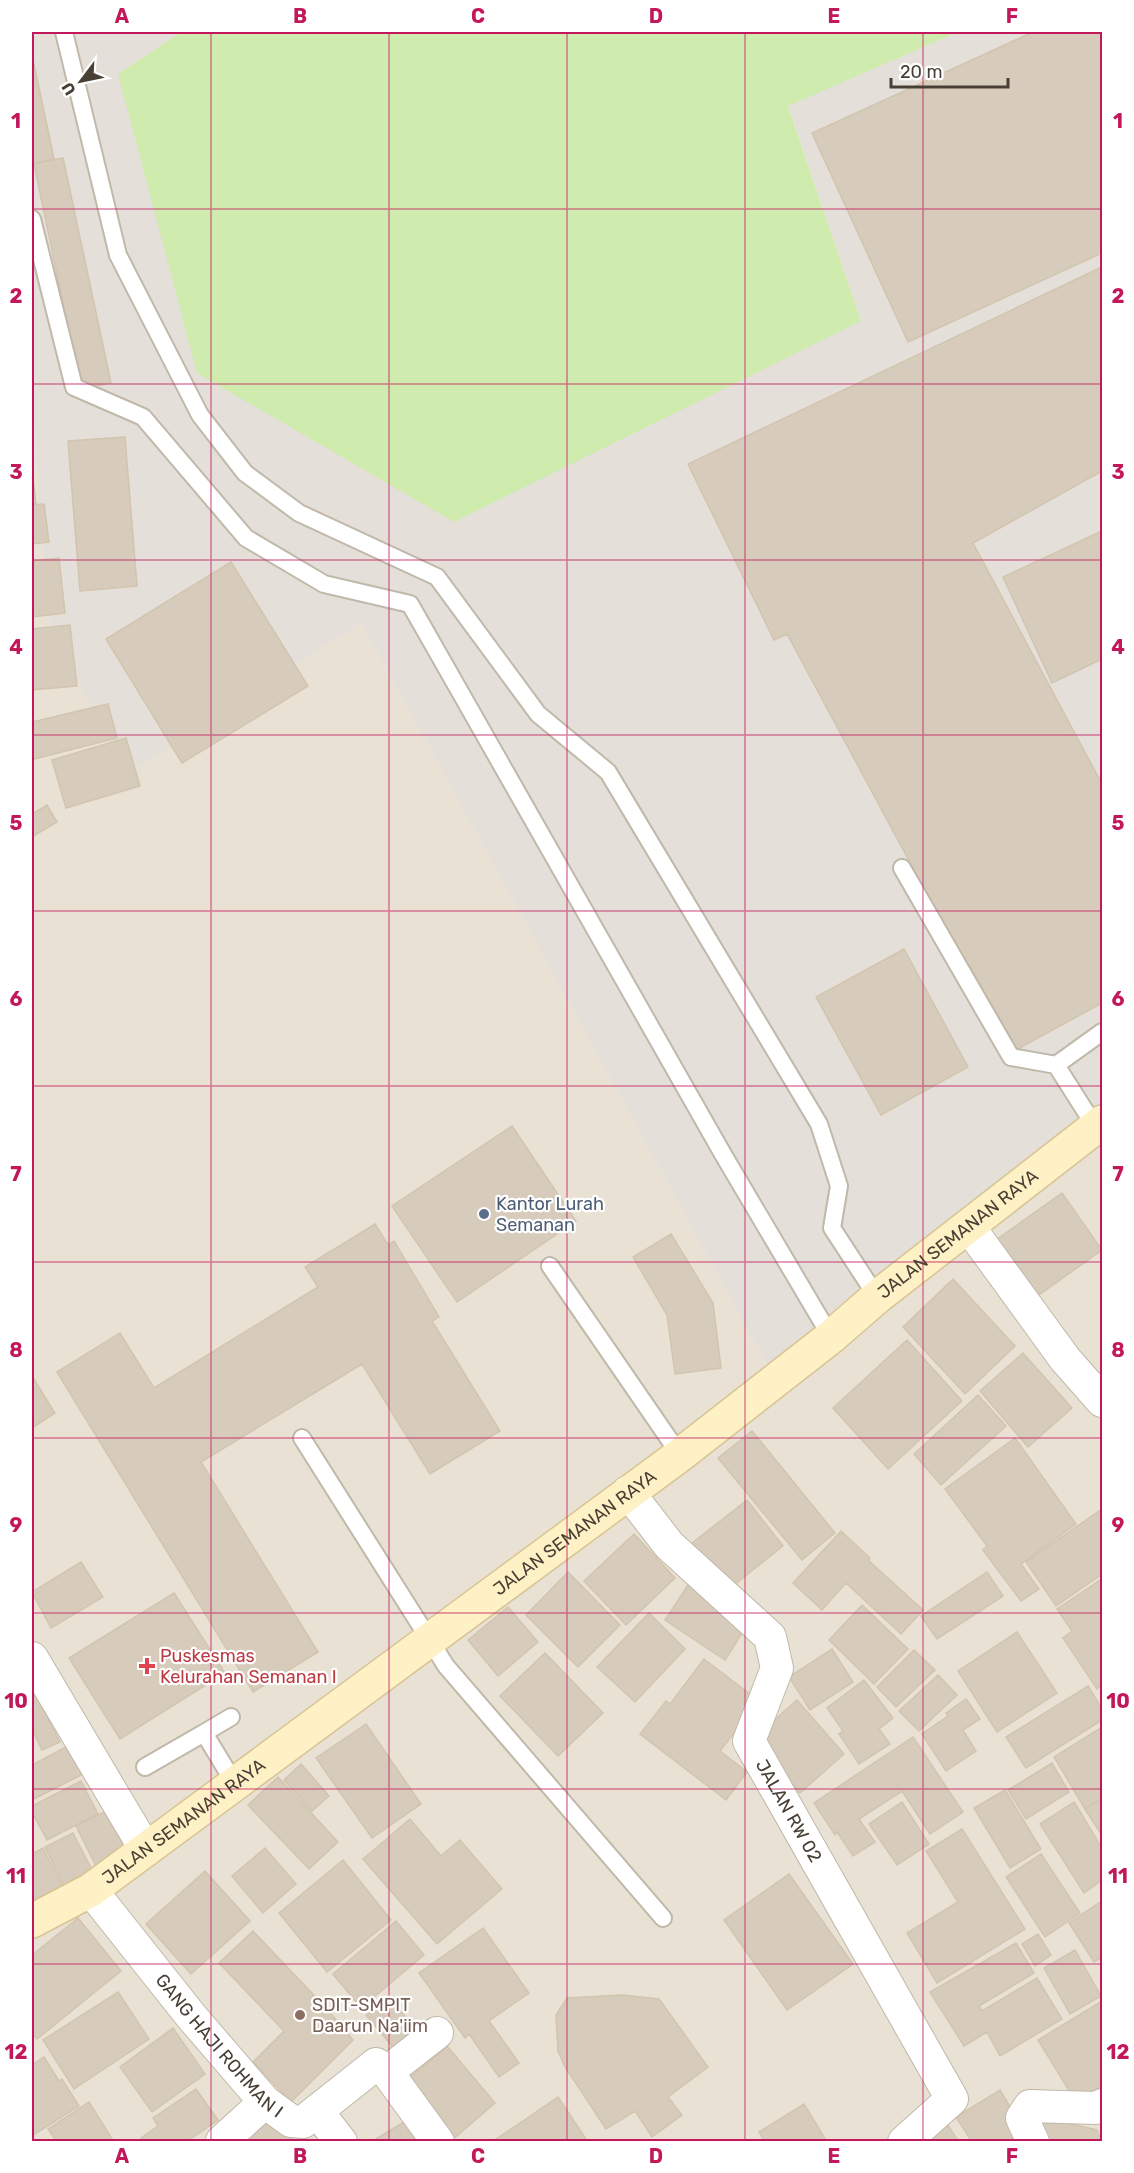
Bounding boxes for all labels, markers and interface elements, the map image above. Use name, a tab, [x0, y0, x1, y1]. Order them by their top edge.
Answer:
text: A	[115, 4, 130, 28]
text: B	[293, 4, 307, 28]
text: C	[471, 4, 485, 28]
text: D	[649, 4, 663, 28]
text: E	[828, 4, 840, 28]
text: F	[1006, 4, 1018, 28]
north arrow	[51, 51, 111, 111]
scale bar	[891, 51, 1008, 89]
text: 20 m	[900, 61, 942, 83]
text: U	[58, 79, 80, 99]
text: 1	[11, 109, 21, 133]
text: 1	[1113, 109, 1123, 133]
text: 2	[10, 284, 23, 308]
text: 2	[1112, 284, 1125, 308]
text: 3	[9, 460, 23, 484]
text: 3	[1111, 460, 1125, 484]
text: 4	[9, 635, 23, 659]
text: 4	[1111, 635, 1125, 659]
text: 5	[10, 811, 23, 835]
text: 5	[1112, 811, 1125, 835]
text: 6	[9, 987, 23, 1011]
text: 6	[1111, 987, 1125, 1011]
text: 7	[10, 1162, 22, 1186]
text: 7	[1112, 1162, 1124, 1186]
street label: JALAN SEMANAN RAYA	[873, 1165, 1043, 1303]
place label: Kantor Lurah Semanan	[496, 1193, 604, 1236]
marker: Kantor Lurah Semanan	[477, 1207, 491, 1221]
text: 8	[9, 1338, 23, 1362]
text: 8	[1111, 1338, 1125, 1362]
street label: JALAN SEMANAN RAYA	[489, 1465, 661, 1600]
text: 9	[10, 1513, 23, 1537]
text: 9	[1112, 1513, 1125, 1537]
place label: Puskesmas Kelurahan Semanan I	[160, 1645, 337, 1688]
marker: Puskesmas Kelurahan Semanan I	[138, 1657, 156, 1675]
text: 10	[4, 1689, 28, 1713]
text: 10	[1106, 1689, 1130, 1713]
street label: JALAN SEMANAN RAYA	[98, 1754, 270, 1889]
street label: JALAN RW 02	[751, 1756, 826, 1866]
text: 11	[6, 1864, 26, 1888]
text: 11	[1108, 1864, 1128, 1888]
street label: GANG HAJI ROHMAN I	[151, 1969, 287, 2122]
place label: SDIT-SMPIT Daarun Na'iim	[312, 1994, 428, 2037]
marker: SDIT-SMPIT Daarun Na'iim	[293, 2008, 307, 2022]
text: 12	[5, 2040, 27, 2064]
text: 12	[1107, 2040, 1129, 2064]
text: A	[115, 2144, 130, 2168]
text: B	[293, 2144, 307, 2168]
text: C	[471, 2144, 485, 2168]
text: D	[649, 2144, 663, 2168]
text: E	[828, 2144, 840, 2168]
text: F	[1006, 2144, 1018, 2168]

